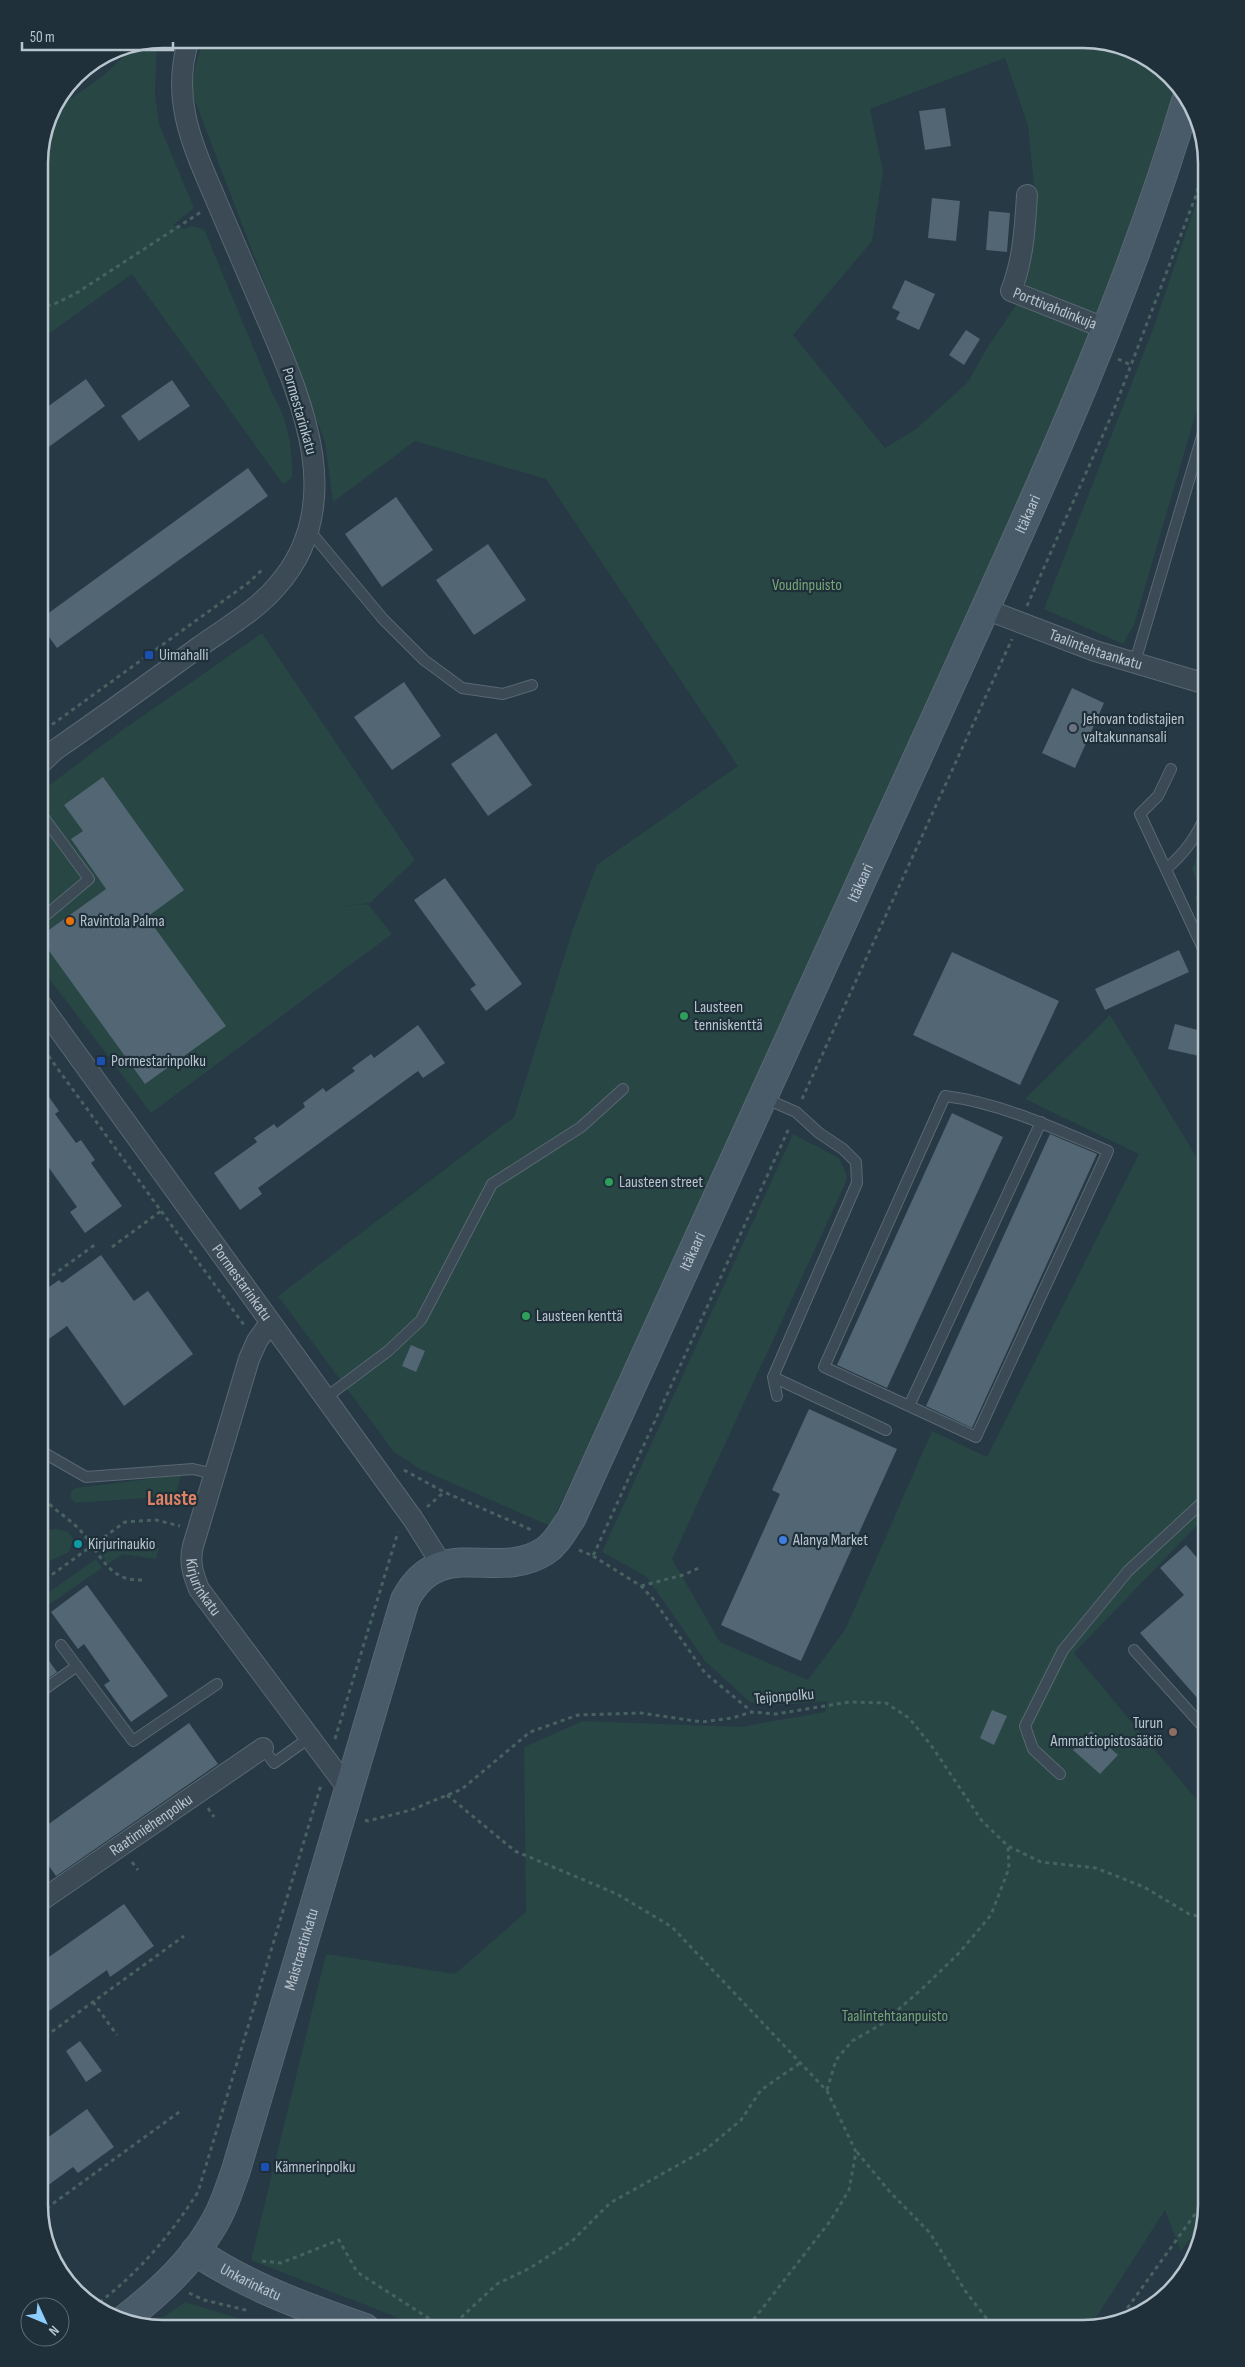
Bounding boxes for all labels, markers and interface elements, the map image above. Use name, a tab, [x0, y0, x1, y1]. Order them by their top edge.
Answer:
scale bar	[22, 20, 174, 52]
text: 50 m	[30, 28, 55, 47]
street label: Porttivahdinkuja	[1010, 283, 1100, 333]
street label: Pormestarinkatu	[278, 365, 320, 457]
street label: Itäkaari	[1011, 492, 1045, 536]
park label: Voudinpuisto	[772, 576, 842, 595]
street label: Taalintehtaankatu	[1046, 625, 1145, 674]
place label: Uimahalli	[159, 646, 209, 665]
marker: Uimahalli	[143, 649, 155, 661]
place label: Jehovan todistajien valtakunnansali	[1082, 710, 1184, 747]
marker: Jehovan todistajien valtakunnansali	[1067, 722, 1079, 734]
street label: Itäkaari	[843, 861, 877, 905]
place label: Ravintola Palma	[80, 912, 165, 931]
marker: Ravintola Palma	[64, 915, 76, 927]
place label: Lausteen tenniskenttä	[694, 998, 763, 1035]
marker: Lausteen tenniskenttä	[678, 1010, 690, 1022]
place label: Pormestarinpolku	[111, 1052, 206, 1071]
marker: Pormestarinpolku	[95, 1055, 107, 1067]
place label: Lausteen street	[619, 1173, 703, 1192]
marker: Lausteen street	[603, 1176, 615, 1188]
street label: Itäkaari	[676, 1229, 710, 1274]
street label: Pormestarinkatu	[208, 1240, 276, 1324]
place label: Lausteen kenttä	[536, 1307, 623, 1326]
marker: Lausteen kenttä	[520, 1310, 532, 1322]
district label: Lauste	[147, 1486, 197, 1511]
place label: Alanya Market	[792, 1531, 868, 1550]
marker: Alanya Market	[777, 1534, 789, 1546]
place label: Kirjurinaukio	[88, 1535, 155, 1554]
marker: Kirjurinaukio	[72, 1538, 84, 1550]
street label: Kirjurinkatu	[182, 1558, 225, 1620]
street label: Teijonpolku	[753, 1685, 815, 1709]
place label: Turun Ammattiopistosäätiö	[1050, 1714, 1163, 1751]
marker: Turun Ammattiopistosäätiö	[1167, 1726, 1179, 1738]
street label: Raatimiehenpolku	[106, 1790, 196, 1860]
street label: Maistraatinkatu	[280, 1906, 323, 1993]
park label: Taalintehtaanpuisto	[842, 2007, 948, 2026]
place label: Kämnerinpolku	[275, 2158, 355, 2177]
marker: Kämnerinpolku	[259, 2161, 271, 2173]
street label: Unkarinkatu	[217, 2259, 284, 2305]
north arrow	[20, 2297, 70, 2347]
text: N	[45, 2322, 63, 2339]

